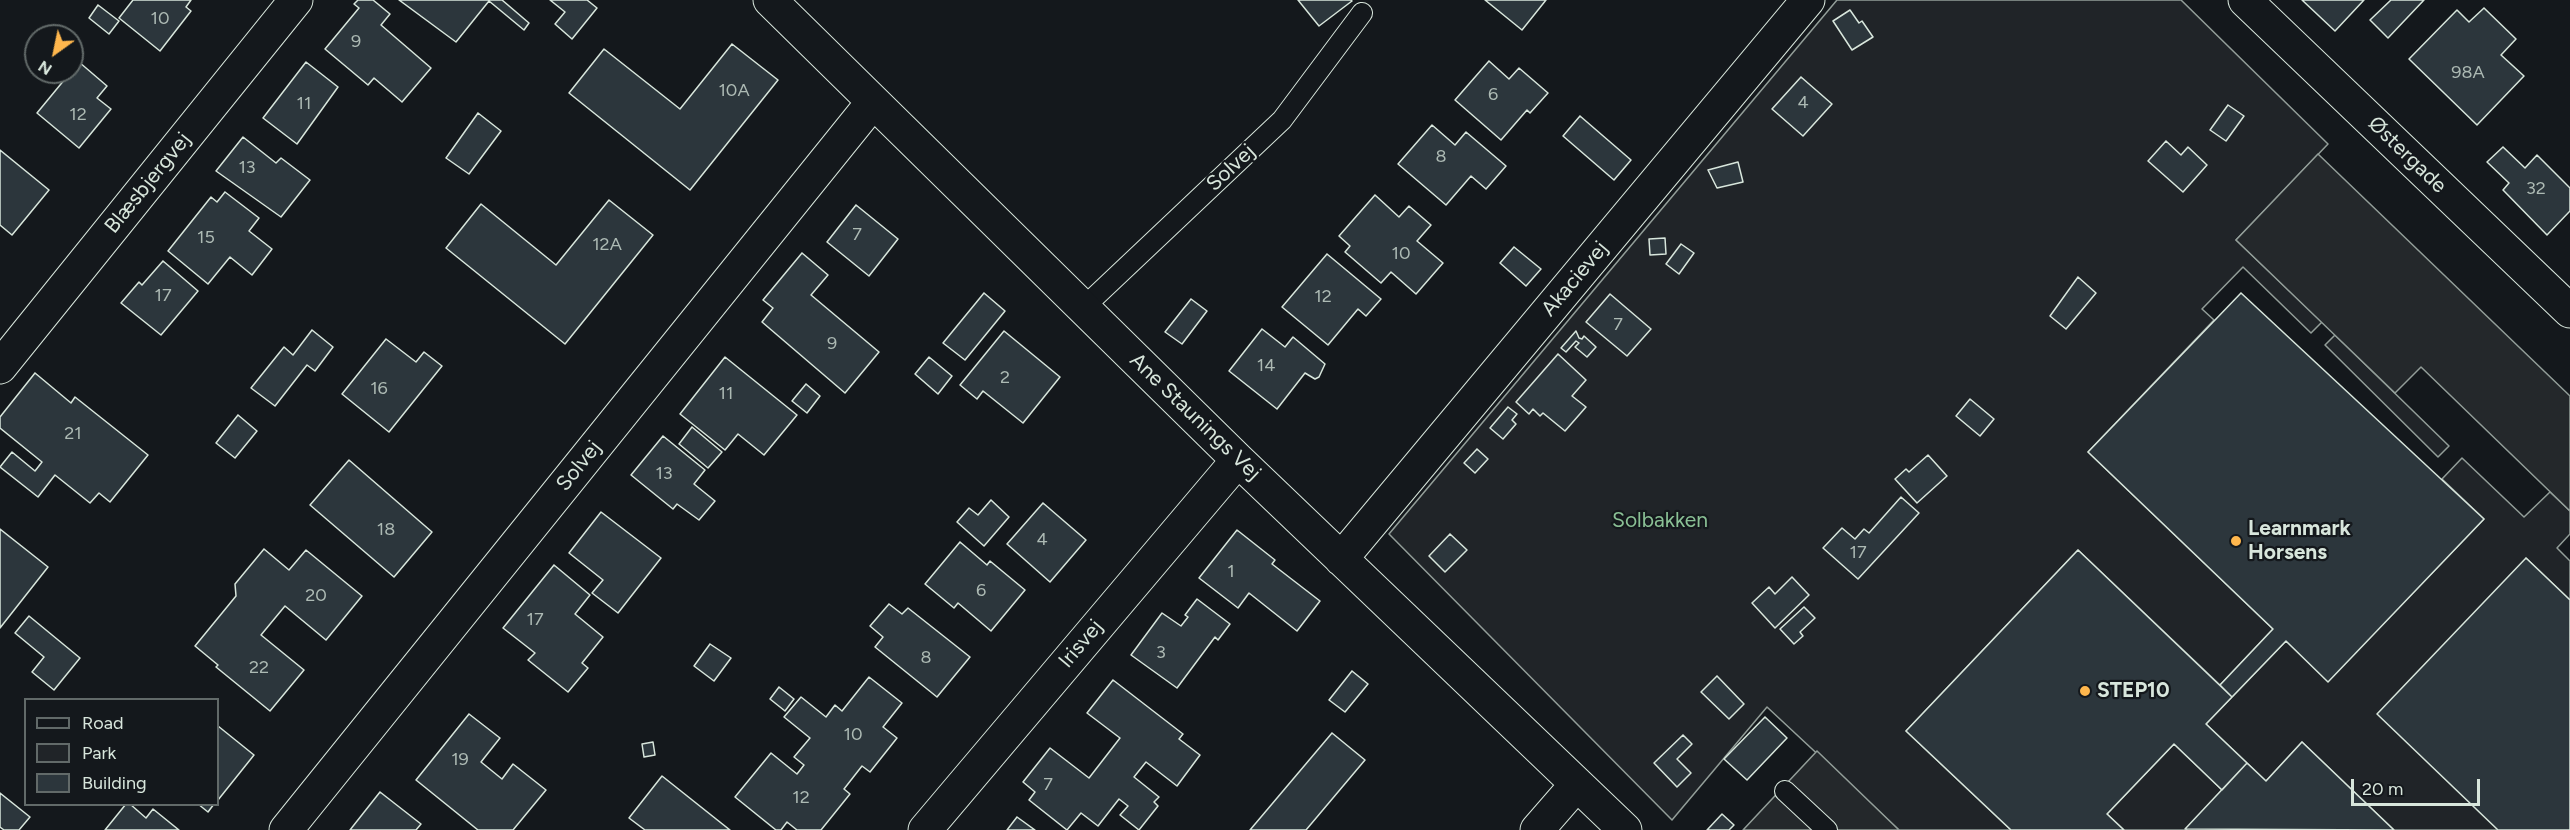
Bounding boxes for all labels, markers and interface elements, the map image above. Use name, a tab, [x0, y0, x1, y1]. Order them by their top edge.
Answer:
house number: 10	[151, 8, 169, 30]
north arrow	[24, 24, 84, 84]
house number: 9	[351, 31, 361, 53]
text: N	[35, 57, 55, 79]
house number: 98A	[2451, 62, 2485, 84]
house number: 10A	[718, 80, 750, 102]
house number: 6	[1488, 84, 1498, 106]
house number: 4	[1797, 92, 1809, 114]
house number: 11	[297, 93, 311, 115]
house number: 12	[69, 104, 87, 126]
street label: Østergade	[2362, 111, 2452, 199]
street label: Blæsbjergvej	[100, 128, 196, 238]
street label: Solvej	[1201, 139, 1261, 197]
house number: 8	[1435, 146, 1447, 168]
house number: 13	[238, 157, 256, 179]
house number: 32	[2526, 178, 2546, 200]
house number: 7	[852, 224, 862, 246]
house number: 15	[197, 227, 215, 249]
house number: 12A	[592, 234, 622, 256]
street label: Akacievej	[1536, 236, 1614, 322]
house number: 10	[1392, 243, 1410, 265]
house number: 17	[154, 285, 172, 307]
house number: 12	[1314, 286, 1332, 308]
house number: 7	[1613, 314, 1623, 336]
house number: 9	[827, 333, 837, 355]
street label: Ane Staunings Vej	[1124, 348, 1266, 486]
house number: 14	[1257, 355, 1275, 377]
house number: 2	[1000, 367, 1010, 389]
house number: 16	[370, 378, 388, 400]
house number: 11	[719, 383, 733, 405]
house number: 21	[64, 423, 82, 445]
street label: Solvej	[551, 436, 607, 496]
house number: 13	[655, 463, 673, 485]
park label: Solbakken	[1612, 508, 1708, 534]
place label: Learnmark Horsens	[2248, 516, 2351, 566]
house number: 18	[377, 519, 395, 541]
house number: 4	[1036, 529, 1048, 551]
marker: Learnmark Horsens	[2229, 534, 2243, 548]
house number: 17	[1849, 542, 1867, 564]
house number: 1	[1227, 561, 1235, 583]
house number: 6	[976, 580, 986, 602]
house number: 20	[305, 585, 327, 607]
house number: 17	[526, 609, 544, 631]
street label: Irisvej	[1054, 615, 1108, 673]
house number: 3	[1156, 642, 1166, 664]
house number: 8	[920, 647, 932, 669]
house number: 22	[249, 657, 269, 679]
place label: STEP10	[2097, 678, 2170, 704]
marker: STEP10	[2078, 684, 2092, 698]
legend	[24, 698, 219, 806]
text: Road	[82, 712, 123, 734]
house number: 10	[844, 724, 862, 746]
text: Park	[82, 742, 116, 764]
house number: 19	[451, 749, 469, 771]
scale bar	[2354, 767, 2483, 805]
text: Building	[82, 772, 147, 794]
house number: 7	[1043, 774, 1053, 796]
text: 20 m	[2362, 778, 2403, 800]
house number: 12	[792, 787, 810, 809]

